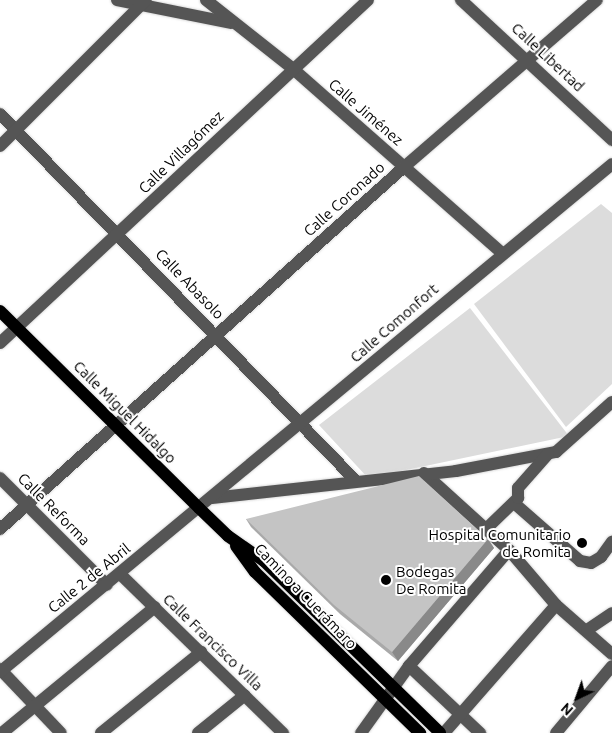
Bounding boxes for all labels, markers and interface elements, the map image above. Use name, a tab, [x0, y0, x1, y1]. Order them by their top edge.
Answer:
street label: Calle Libertad	[508, 19, 588, 95]
street label: Calle Jiménez	[325, 75, 407, 149]
street label: Calle Villagómez	[135, 107, 227, 197]
street label: Calle Coronado	[300, 158, 388, 240]
street label: Calle Abasolo	[152, 245, 228, 323]
street label: Calle Comonfort	[346, 280, 442, 366]
street label: Calle Miguel Hidalgo	[70, 357, 180, 467]
street label: Calle Reforma	[14, 469, 94, 549]
place label: Hospital Comunitario de Romita	[429, 525, 571, 560]
marker: Hospital Comunitario de Romita	[575, 536, 589, 550]
street label: Calle 2 de Abril	[44, 539, 134, 617]
street label: Camino a Cuerámaro	[251, 539, 361, 653]
place label: Bodegas De Romita	[396, 562, 467, 597]
marker: Bodegas De Romita	[380, 574, 392, 586]
street label: Calle Francisco Villa	[159, 590, 267, 694]
north arrow	[552, 673, 602, 723]
text: N	[558, 700, 576, 719]

